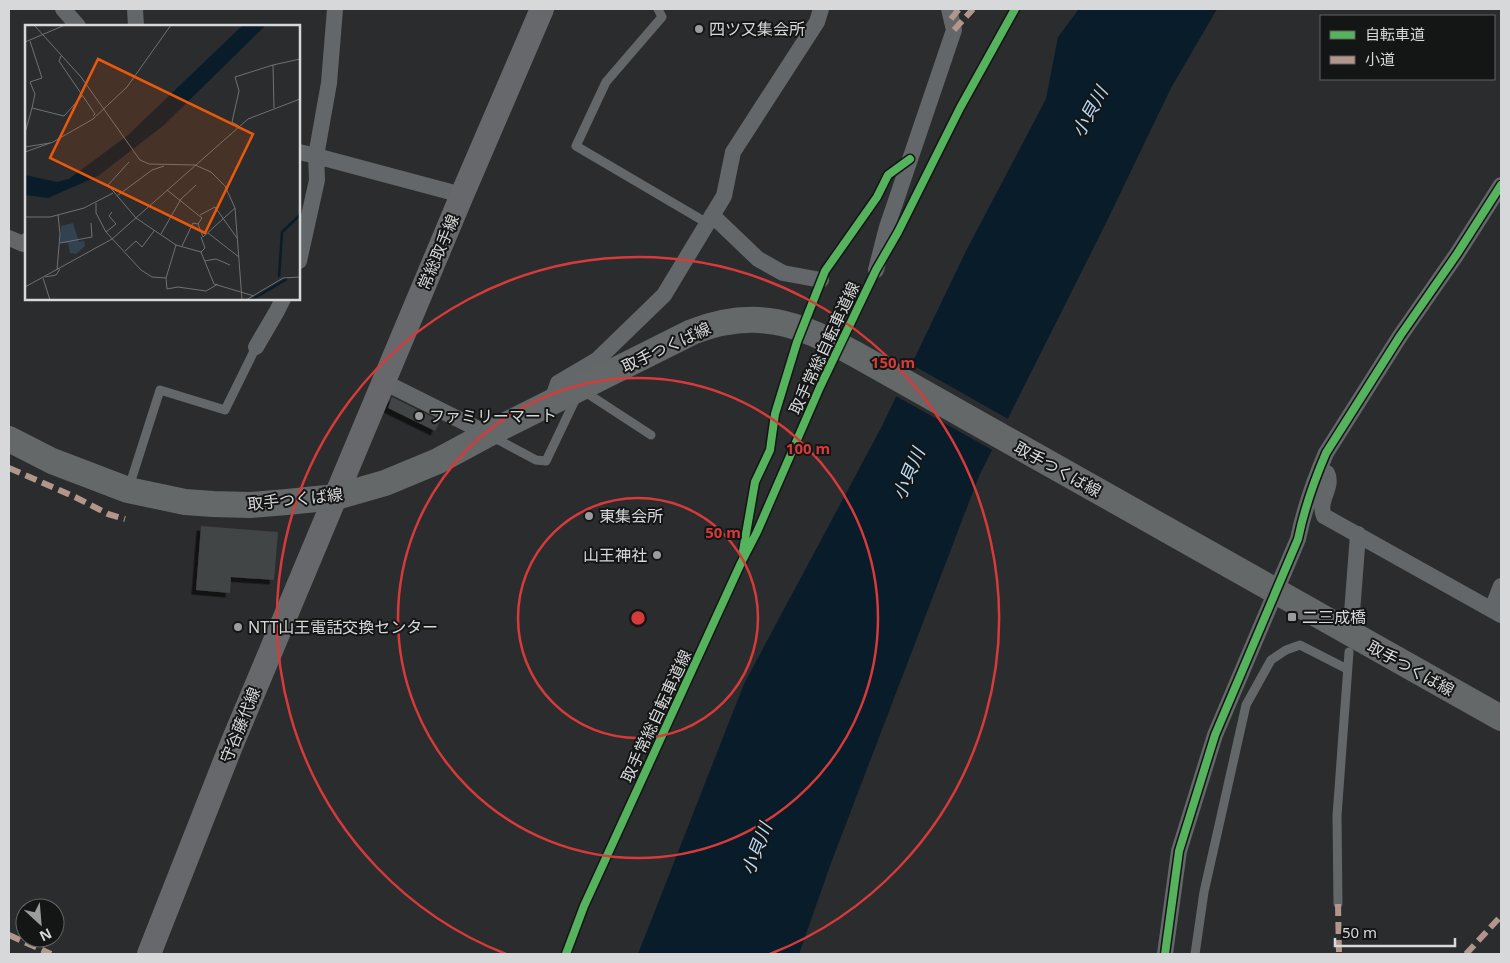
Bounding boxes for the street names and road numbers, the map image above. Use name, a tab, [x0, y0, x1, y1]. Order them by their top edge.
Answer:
street label: 常総取手線	[412, 211, 464, 293]
street label: 取手常総自転車道線	[784, 278, 864, 418]
street label: 取手つくば線	[618, 317, 714, 377]
street label: 取手つくば線	[1011, 436, 1105, 502]
street label: 取手つくば線	[246, 483, 344, 515]
street label: 取手つくば線	[1364, 635, 1458, 701]
street label: 取手常総自転車道線	[616, 646, 696, 786]
street label: 守谷藤代線	[215, 684, 265, 766]

